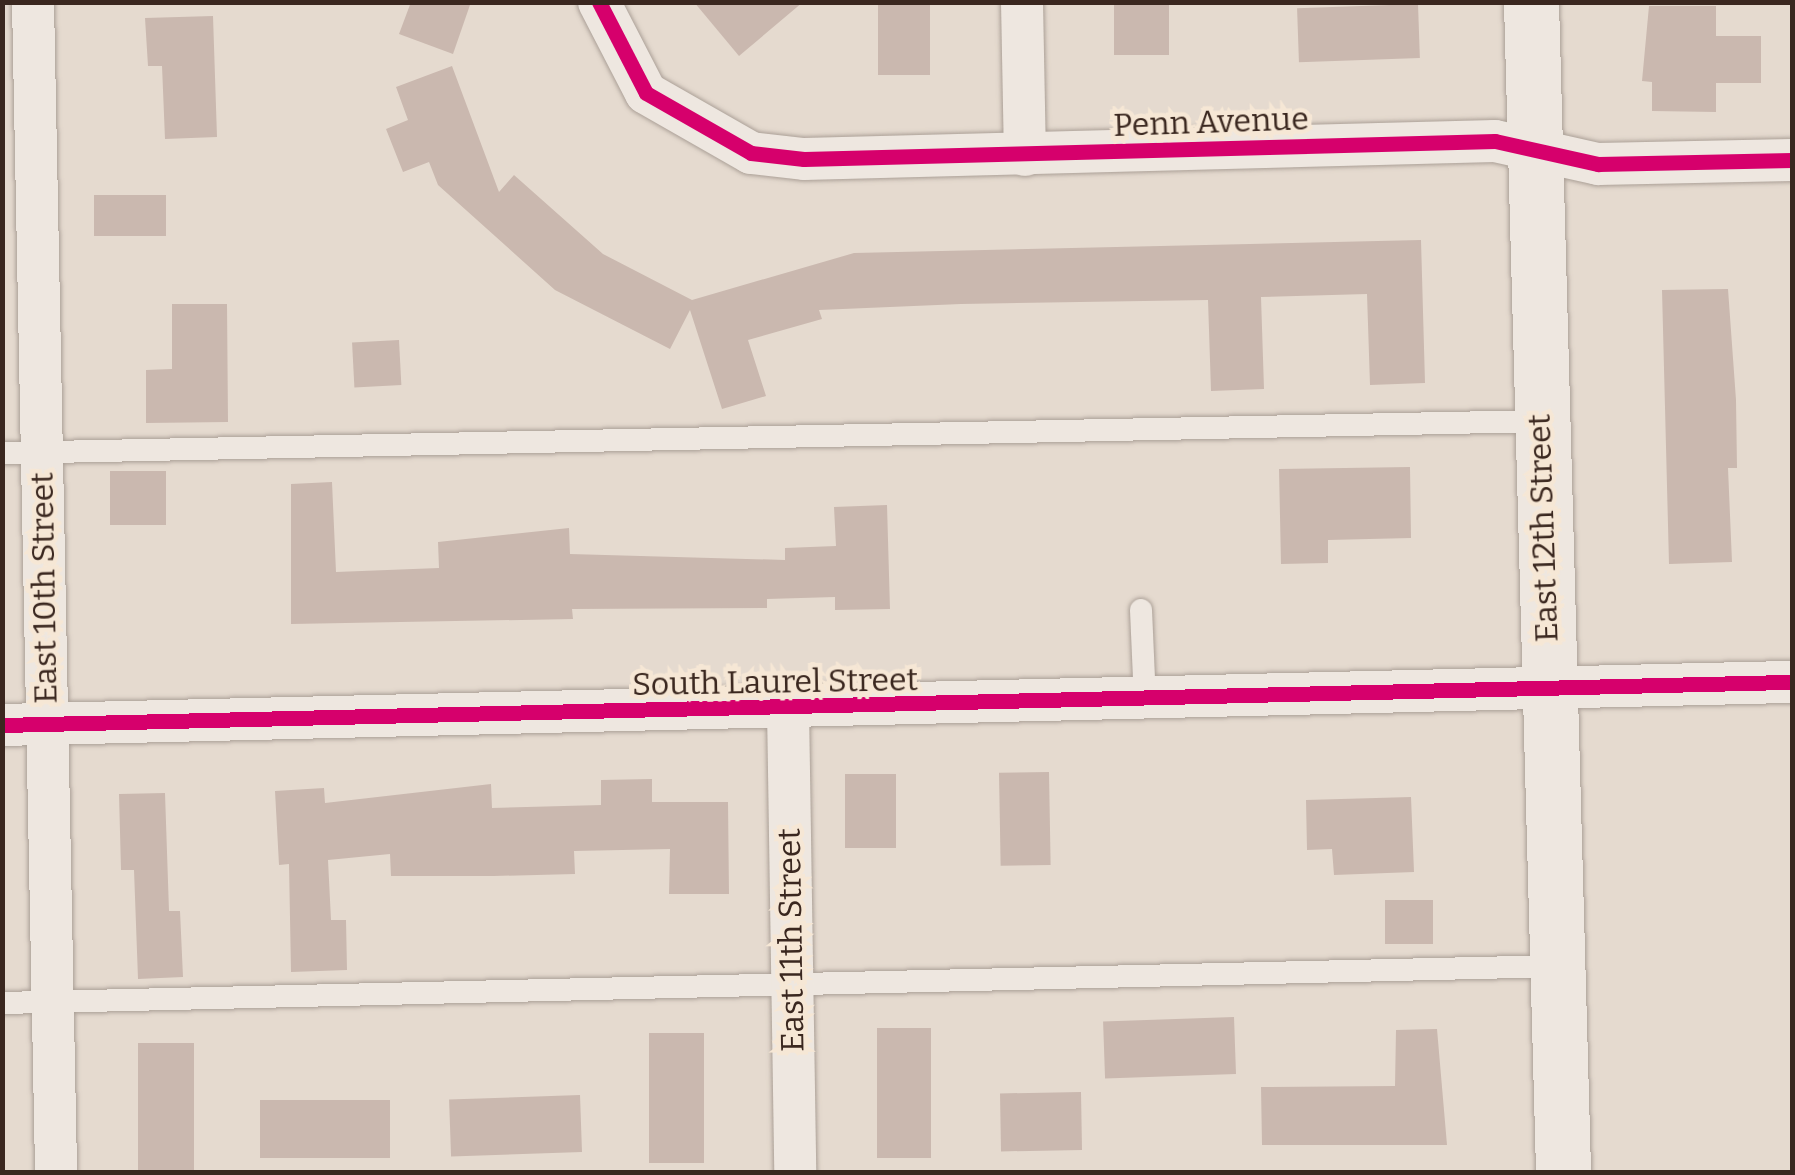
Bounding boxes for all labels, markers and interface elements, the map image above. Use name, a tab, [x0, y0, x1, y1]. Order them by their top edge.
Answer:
street label: Penn Avenue	[1113, 99, 1309, 145]
street label: East 12th Street	[1520, 413, 1566, 643]
street label: East 10th Street	[23, 472, 65, 704]
street label: South Laurel Street	[632, 660, 918, 704]
street label: East 11th Street	[770, 828, 812, 1052]

